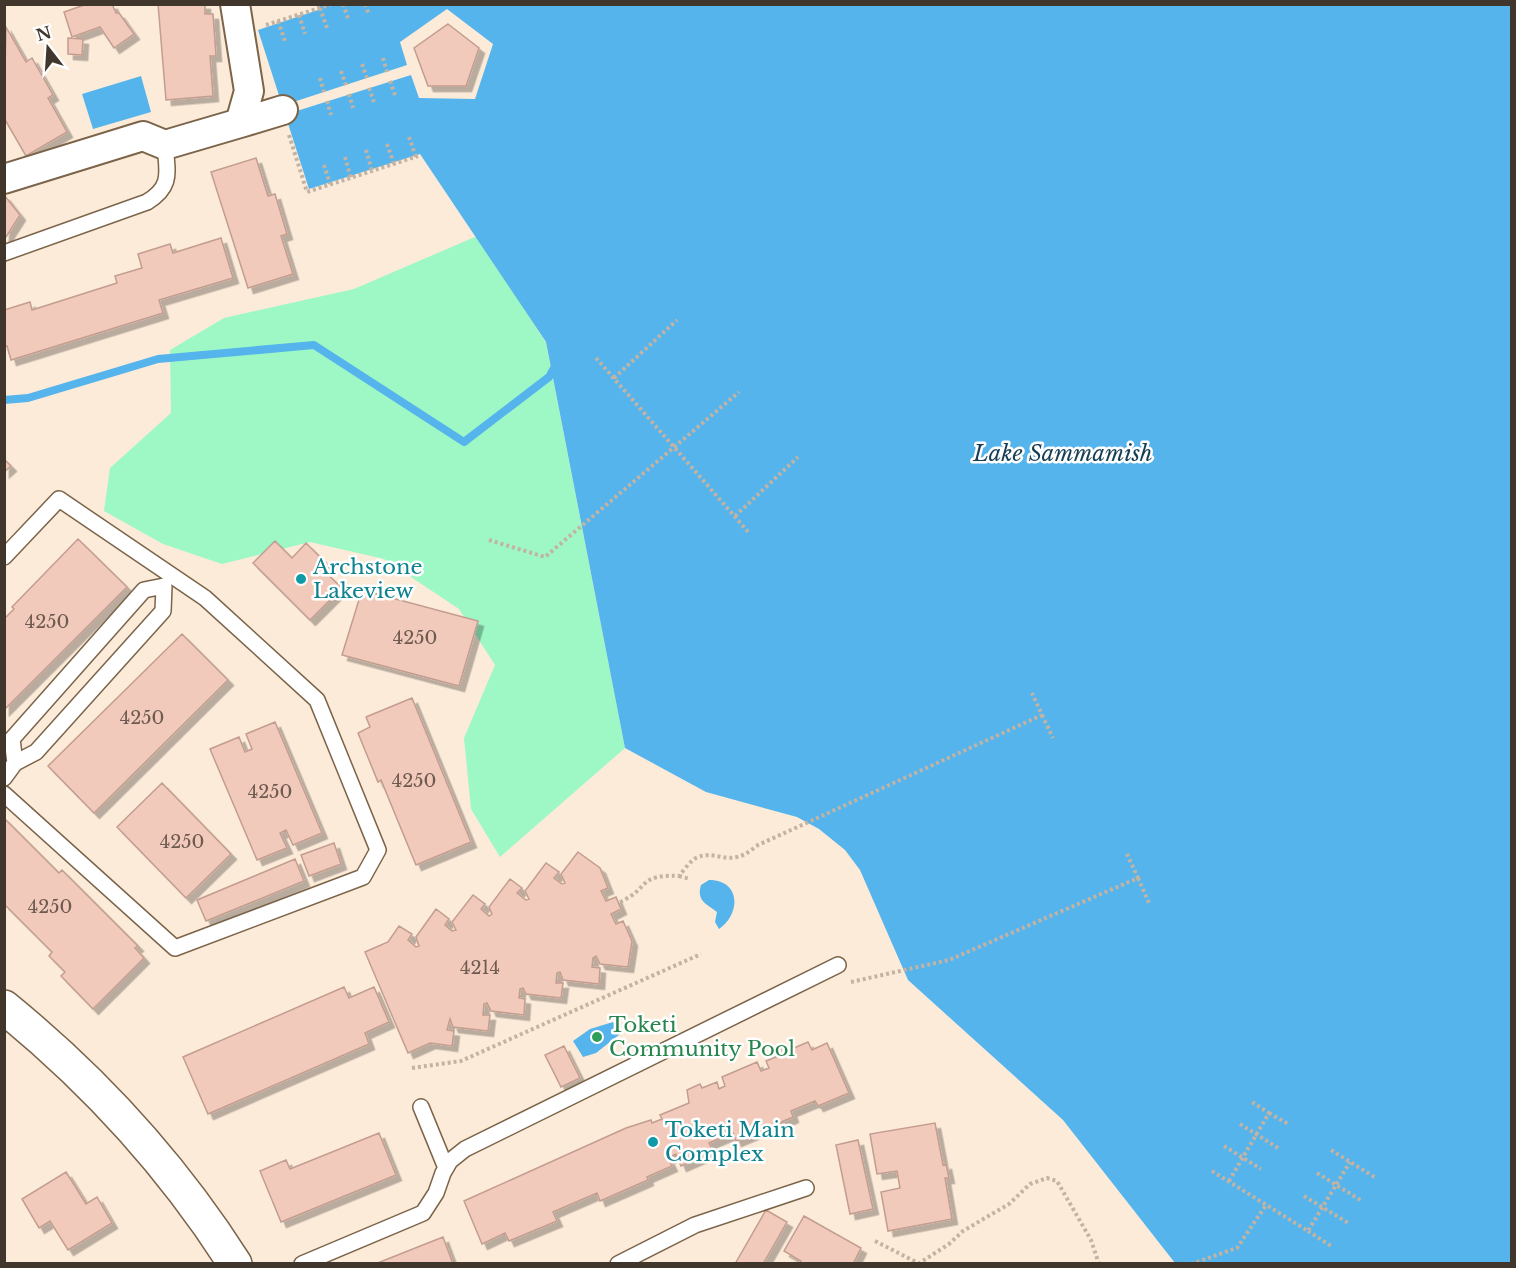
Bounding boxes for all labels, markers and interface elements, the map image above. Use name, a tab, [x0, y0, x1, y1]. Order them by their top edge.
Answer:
north arrow	[18, 18, 78, 78]
text: N	[33, 22, 54, 45]
water label: Lake Sammamish	[972, 440, 1153, 467]
place label: Archstone Lakeview	[312, 554, 422, 604]
marker: Archstone Lakeview	[294, 572, 308, 586]
house number: 4250	[25, 611, 69, 633]
house number: 4250	[393, 627, 437, 649]
house number: 4250	[120, 707, 164, 729]
house number: 4250	[392, 770, 436, 792]
house number: 4250	[248, 781, 292, 803]
house number: 4250	[160, 831, 204, 853]
house number: 4250	[28, 896, 72, 918]
house number: 4214	[460, 957, 500, 979]
place label: Toketi Community Pool	[609, 1012, 795, 1062]
marker: Toketi Community Pool	[590, 1030, 604, 1044]
place label: Toketi Main Complex	[665, 1117, 795, 1167]
marker: Toketi Main Complex	[646, 1135, 660, 1149]

